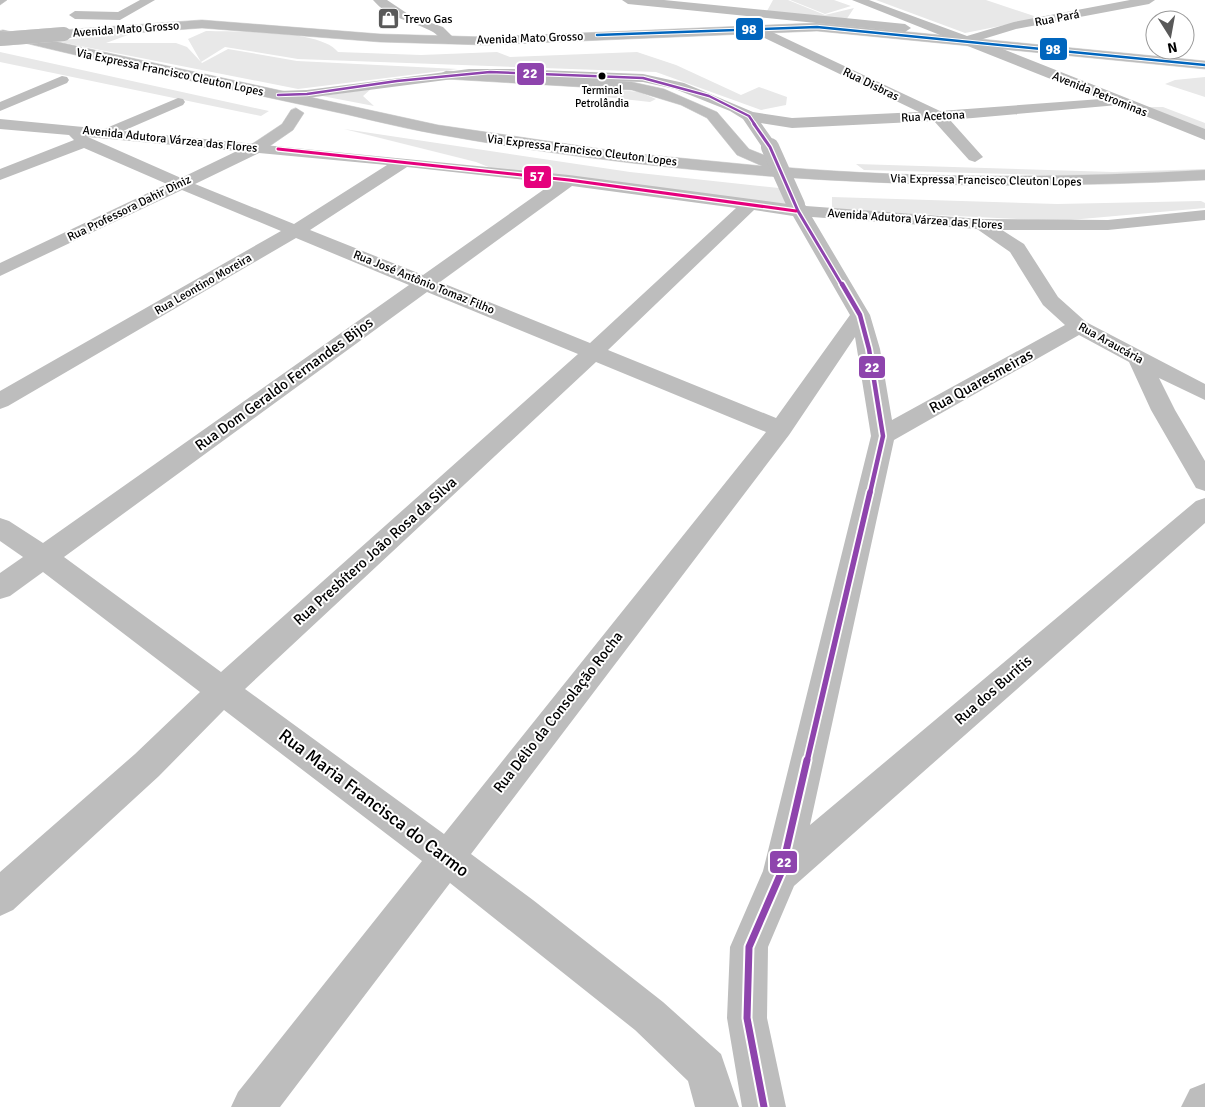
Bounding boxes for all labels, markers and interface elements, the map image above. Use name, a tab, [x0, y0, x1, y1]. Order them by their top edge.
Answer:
shop icon: Trevo Gas	[376, 7, 400, 31]
street label: Rua Pará	[1033, 7, 1081, 30]
north arrow	[1145, 10, 1195, 60]
place label: Trevo Gas	[404, 12, 453, 27]
line badge: 98	[735, 17, 764, 41]
street label: Avenida Mato Grosso	[72, 18, 180, 41]
text: 98	[741, 21, 757, 38]
street label: Avenida Mato Grosso	[476, 29, 584, 48]
line badge: 98	[1039, 37, 1068, 61]
text: N	[1166, 38, 1179, 57]
text: 98	[1045, 41, 1061, 58]
street label: Via Expressa Francisco Cleuton Lopes	[75, 45, 265, 100]
line badge: 22	[516, 62, 545, 86]
street label: Rua Disbras	[840, 64, 901, 104]
text: 22	[522, 65, 538, 82]
street label: Avenida Petrominas	[1050, 69, 1150, 120]
marker: Terminal Petrolândia	[597, 71, 607, 81]
place label: Terminal Petrolândia	[575, 84, 629, 110]
street label: Rua Acetona	[901, 107, 965, 126]
street label: Avenida Adutora Várzea das Flores	[82, 123, 258, 156]
street label: Via Expressa Francisco Cleuton Lopes	[486, 131, 678, 170]
line badge: 57	[523, 165, 552, 189]
text: 57	[529, 168, 545, 185]
street label: Via Expressa Francisco Cleuton Lopes	[890, 171, 1082, 190]
street label: Rua Professora Dahir Diniz	[65, 172, 193, 245]
street label: Avenida Adutora Várzea das Flores	[827, 206, 1003, 233]
street label: Rua José Antônio Tomaz Filho	[351, 247, 497, 318]
street label: Rua Leontino Moreira	[152, 251, 255, 318]
street label: Rua Dom Geraldo Fernandes Bijos	[192, 313, 377, 455]
street label: Rua Araucária	[1076, 319, 1146, 368]
street label: Rua Quaresmeiras	[926, 345, 1036, 417]
line badge: 22	[858, 355, 886, 379]
text: 22	[864, 359, 880, 376]
street label: Rua Presbítero João Rosa da Silva	[290, 473, 460, 629]
street label: Rua Délio da Consolação Rocha	[489, 628, 627, 796]
street label: Rua dos Buritis	[951, 651, 1036, 728]
street label: Rua Maria Francisca do Carmo	[275, 724, 473, 882]
line badge: 22	[769, 850, 798, 874]
text: 22	[776, 854, 792, 871]

